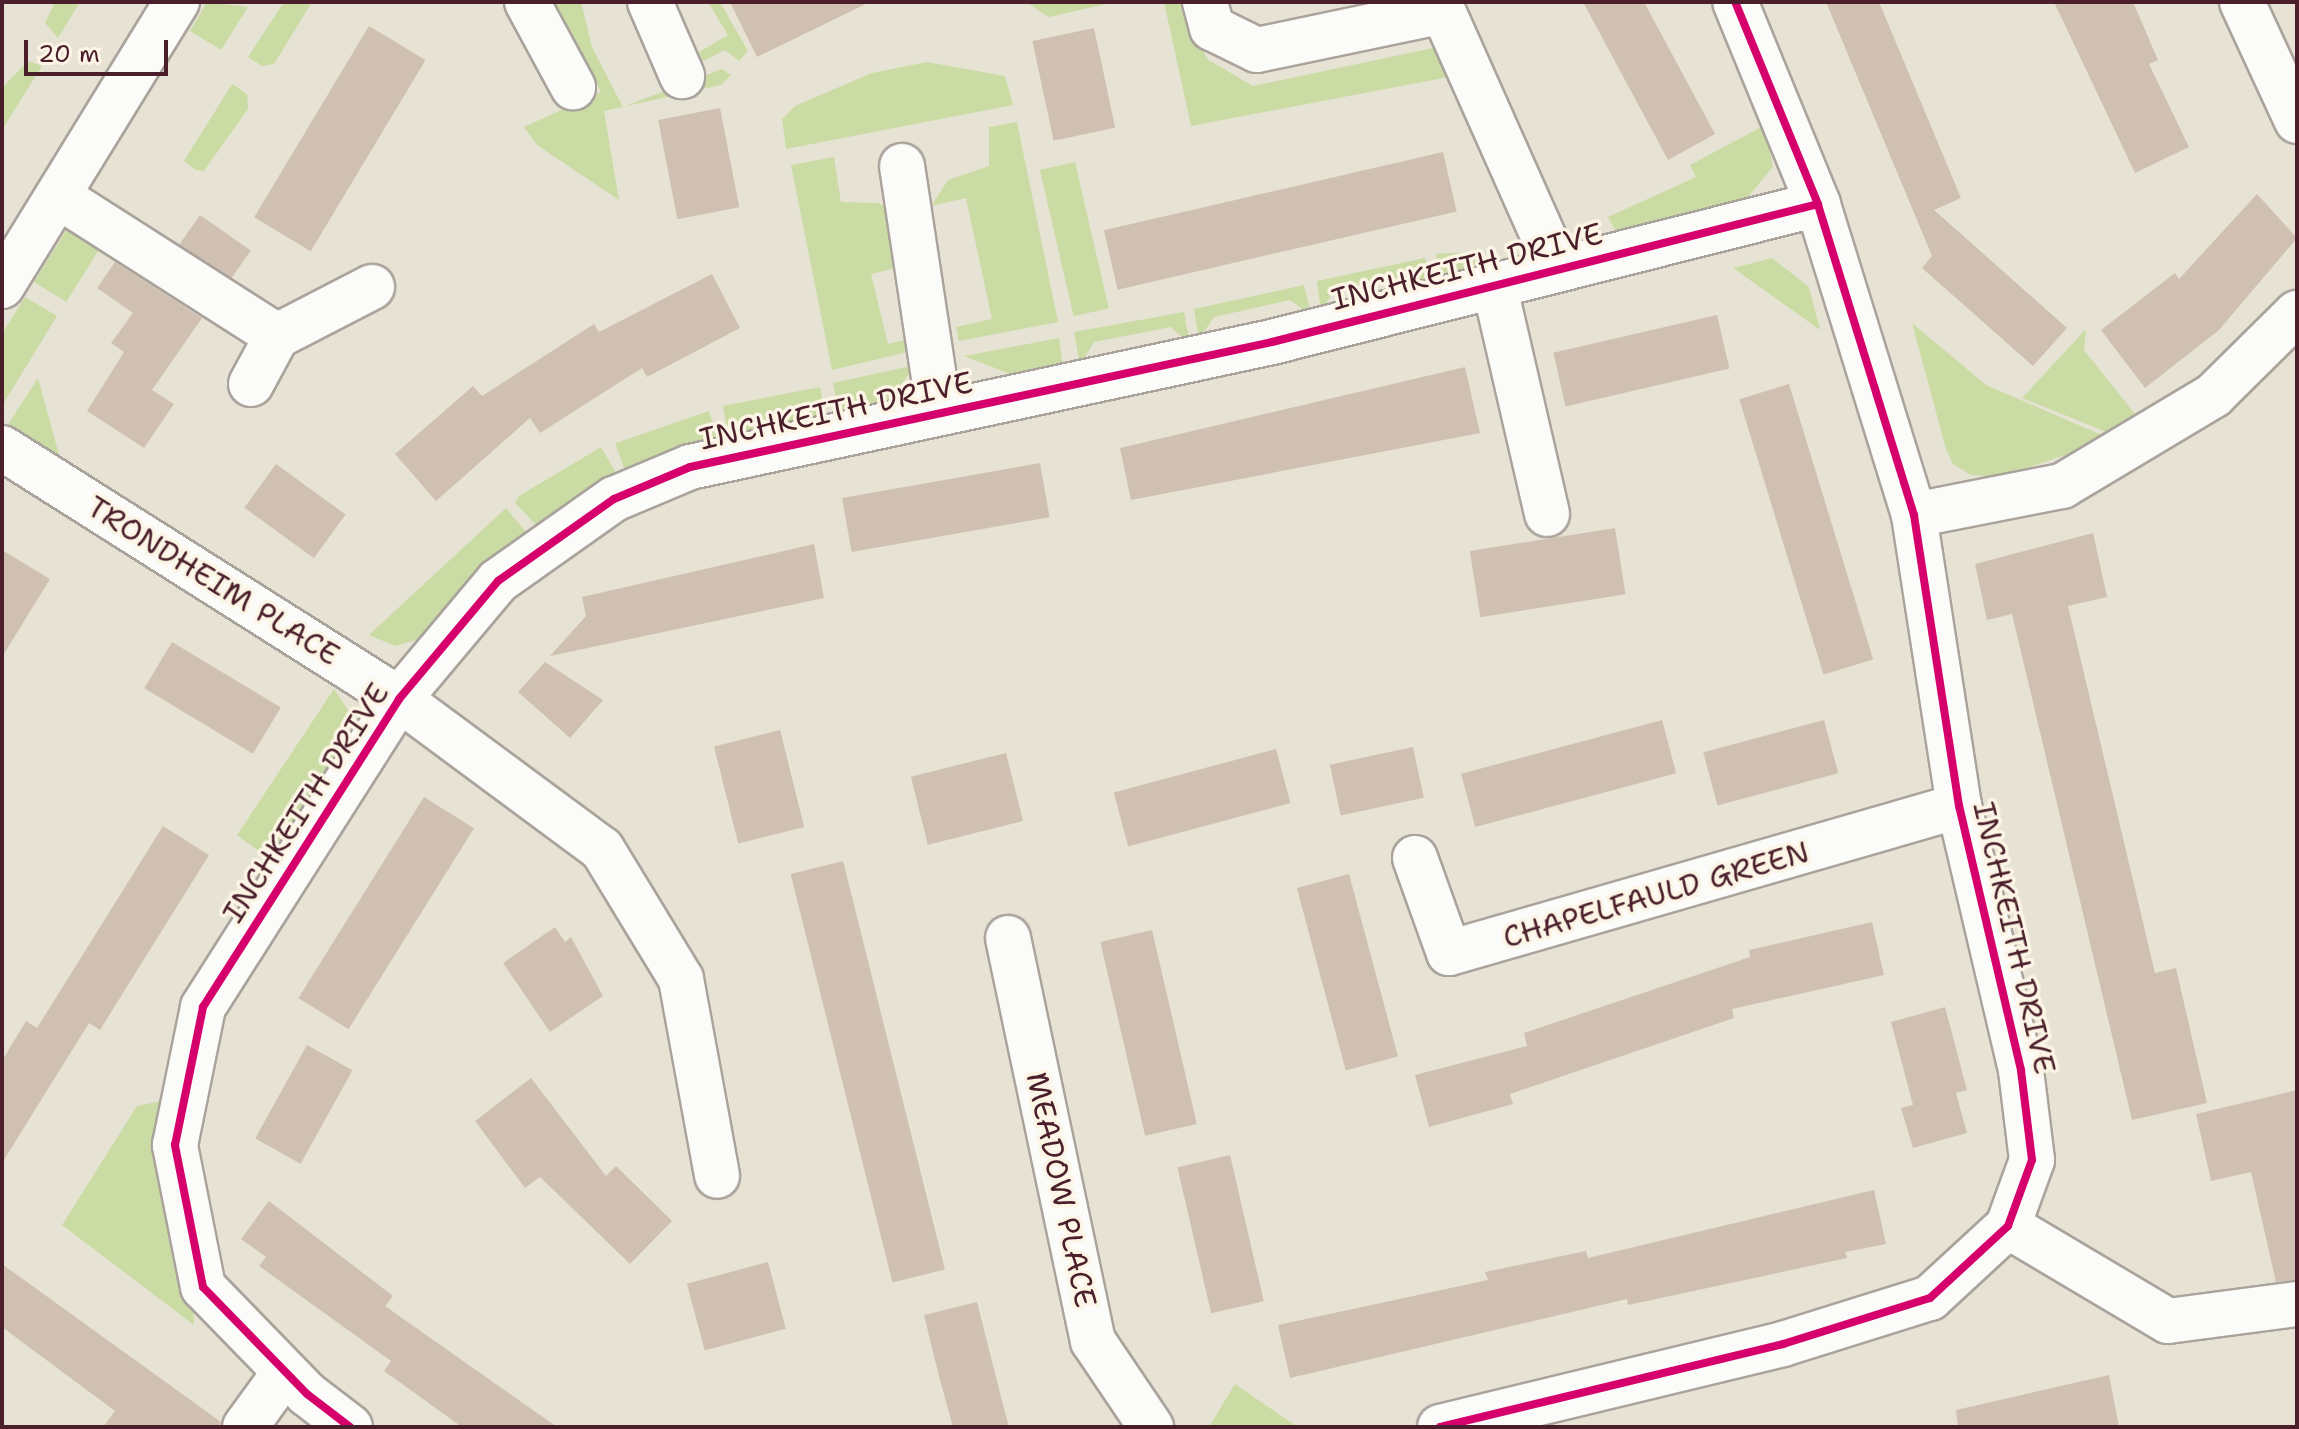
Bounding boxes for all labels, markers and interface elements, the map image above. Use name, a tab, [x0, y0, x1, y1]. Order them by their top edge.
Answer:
scale bar	[28, 24, 172, 74]
text: 20 m	[38, 38, 100, 70]
street label: INCHKEITH DRIVE	[1328, 216, 1606, 318]
street label: INCHKEITH DRIVE	[696, 364, 976, 458]
street label: TRONDHEIM PLACE	[80, 489, 346, 673]
street label: INCHKEITH DRIVE	[215, 677, 397, 929]
street label: INCHKEITH DRIVE	[1965, 798, 2063, 1078]
street label: CHAPELFAULD GREEN	[1499, 834, 1813, 956]
street label: MEADOW PLACE	[1018, 1069, 1104, 1311]

